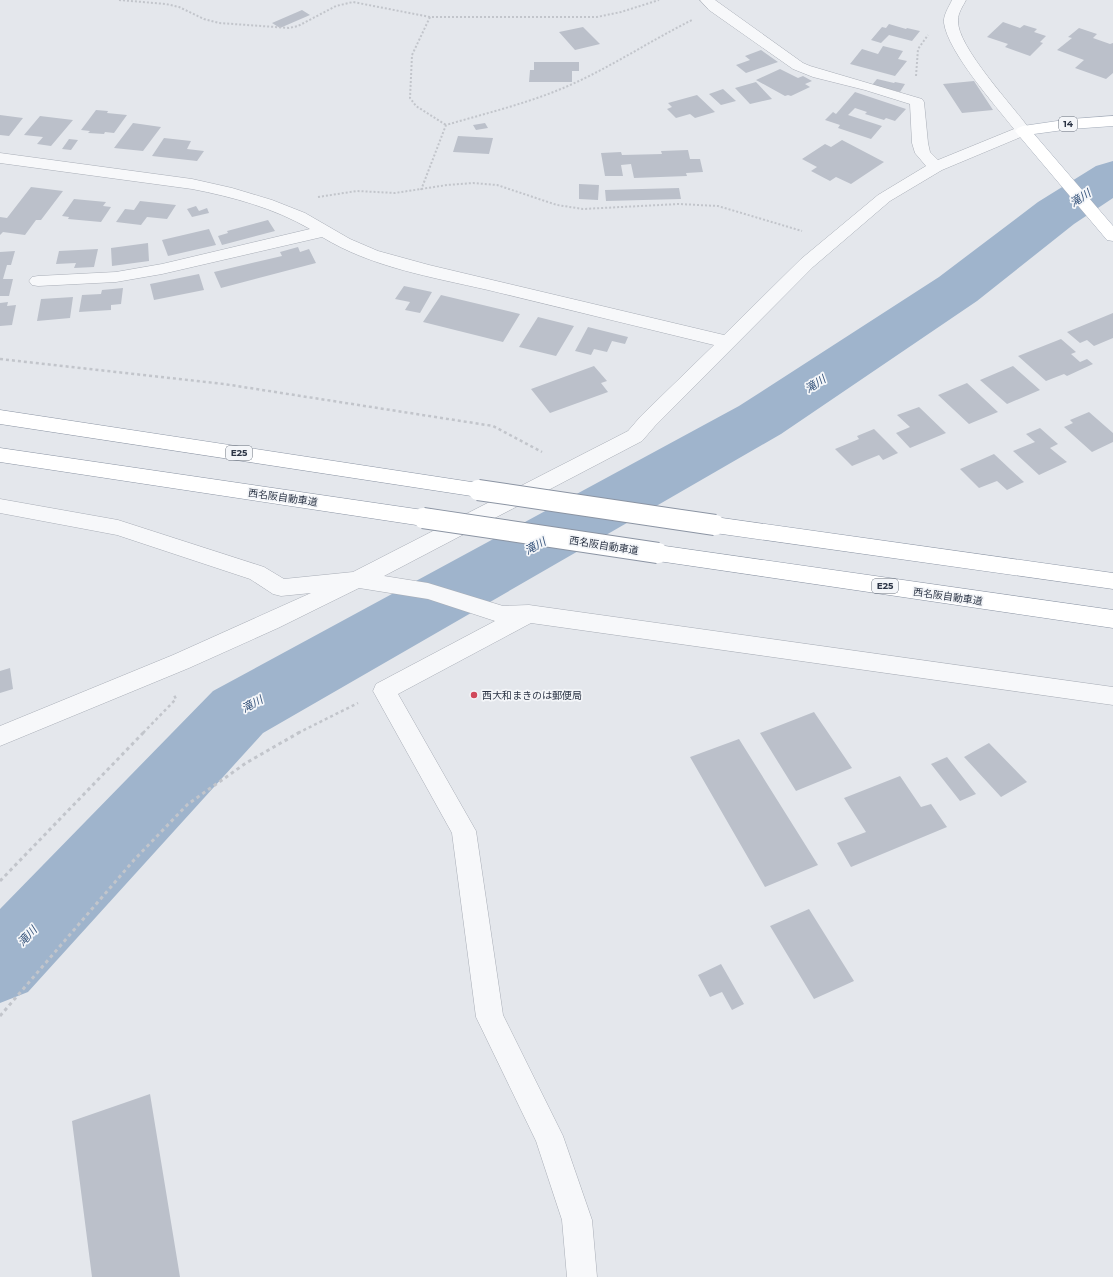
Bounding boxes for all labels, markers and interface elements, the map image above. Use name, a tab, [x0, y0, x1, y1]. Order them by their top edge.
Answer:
road number: 14	[1059, 117, 1077, 131]
water label: 滝川	[1067, 186, 1094, 210]
water label: 滝川	[802, 372, 829, 396]
road number: E25	[226, 446, 252, 460]
street label: 西名阪自動車道	[247, 486, 318, 509]
water label: 滝川	[522, 534, 549, 557]
street label: 西名阪自動車道	[568, 534, 640, 557]
road number: E25	[872, 579, 898, 593]
street label: 西名阪自動車道	[912, 585, 983, 608]
place label: 西大和まきのは郵便局	[482, 689, 582, 702]
marker: 西大和まきのは郵便局	[469, 690, 479, 700]
water label: 滝川	[239, 692, 266, 715]
water label: 滝川	[14, 922, 40, 949]

